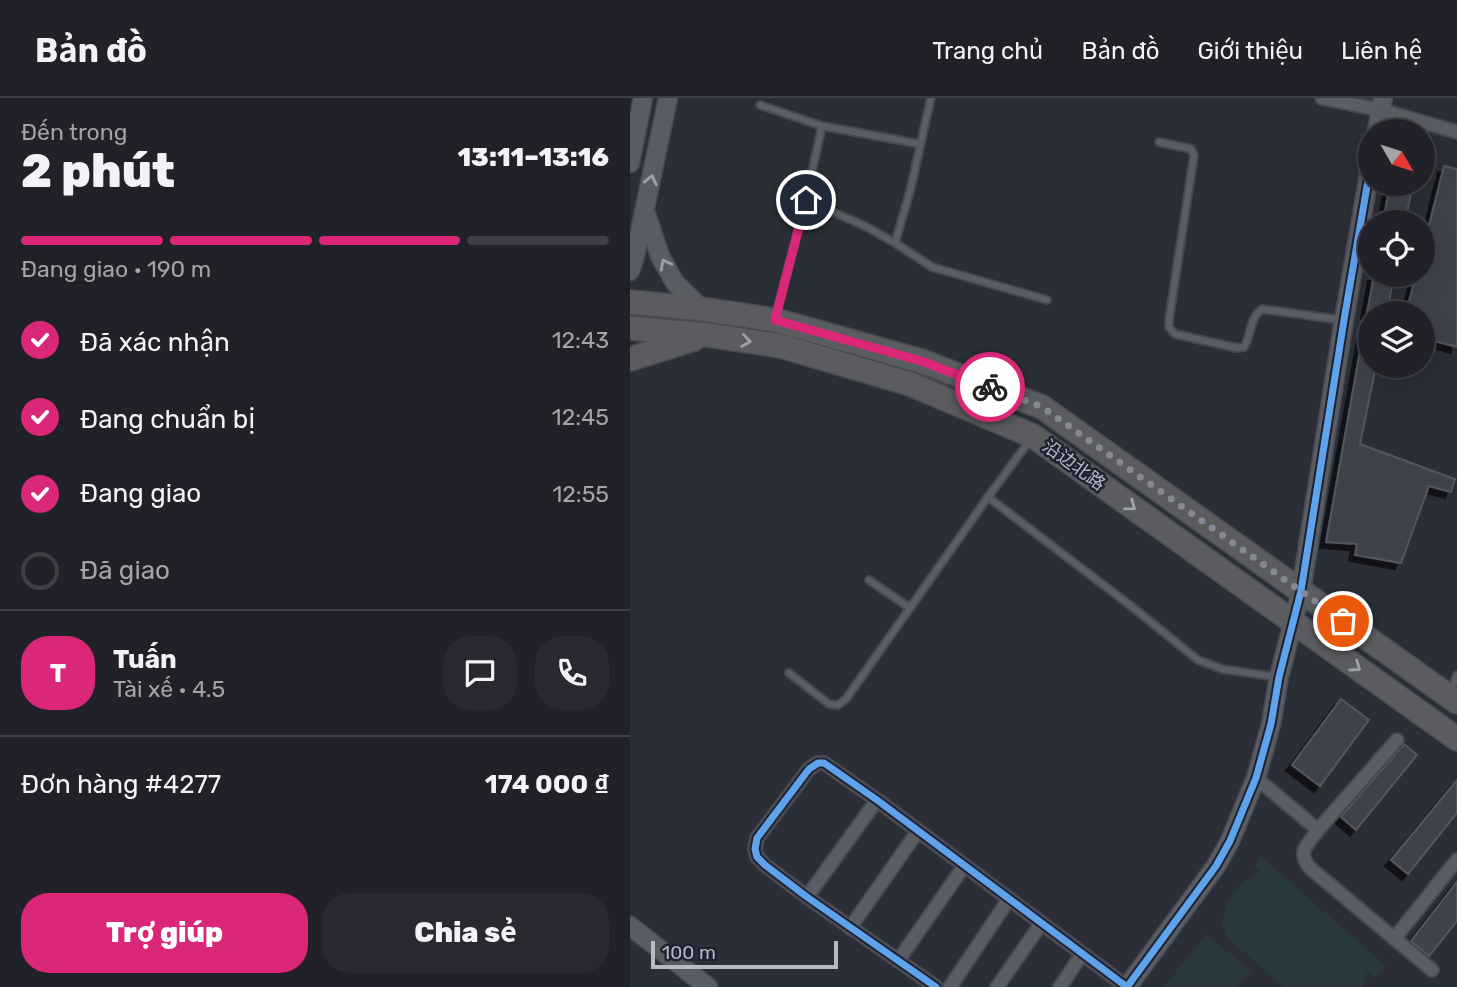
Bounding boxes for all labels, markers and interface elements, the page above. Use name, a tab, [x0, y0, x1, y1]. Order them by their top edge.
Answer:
text: Bản đồ	[35, 31, 147, 70]
text: Trang chủ	[932, 37, 1043, 65]
text: Bản đồ	[1081, 37, 1159, 65]
text: Giới thiệu	[1197, 37, 1303, 65]
text: Liên hệ	[1341, 37, 1422, 65]
text: Đến trong	[21, 118, 127, 146]
north arrow	[1358, 119, 1435, 196]
map controls	[1358, 119, 1435, 378]
text: 13:11–13:16	[457, 142, 609, 173]
text: 2 phút	[21, 144, 175, 199]
pin	[776, 170, 836, 230]
one-way arrow	[642, 174, 657, 186]
icon: home	[787, 181, 825, 219]
button: locate	[1358, 210, 1435, 287]
text: Đang giao · 190 m	[21, 255, 211, 283]
one-way arrow	[660, 259, 673, 271]
button: layers	[1358, 301, 1435, 378]
icon: check	[21, 321, 59, 359]
text: 12:43	[552, 326, 609, 354]
text: Đã xác nhận	[80, 327, 230, 358]
one-way arrow	[741, 333, 752, 348]
courier	[955, 352, 1025, 422]
icon: bike	[971, 368, 1009, 406]
icon: check	[21, 398, 59, 436]
text: 12:45	[552, 403, 609, 431]
text: Đang chuẩn bị	[80, 404, 255, 435]
street label: 沿边北路	[1038, 435, 1110, 495]
icon: check	[21, 475, 59, 513]
text: Đang giao	[80, 478, 201, 509]
text: 12:55	[552, 480, 609, 508]
one-way arrow	[1123, 498, 1136, 510]
text: Đã giao	[80, 555, 170, 586]
pin	[1313, 591, 1373, 651]
icon: bag	[1324, 602, 1362, 640]
button: chat	[443, 636, 517, 710]
button: phone	[535, 636, 609, 710]
text: Tuấn	[113, 644, 177, 675]
text: T	[50, 658, 66, 689]
one-way arrow	[1348, 659, 1361, 671]
text: Tài xế · 4.5	[113, 675, 225, 703]
text: Đơn hàng #4277	[21, 769, 221, 800]
text: 174 000 ₫	[485, 769, 609, 800]
button: Trợ giúp	[21, 893, 308, 973]
button: Chia sẻ	[322, 893, 609, 973]
scale bar	[651, 938, 838, 970]
text: 100 m	[662, 941, 716, 964]

